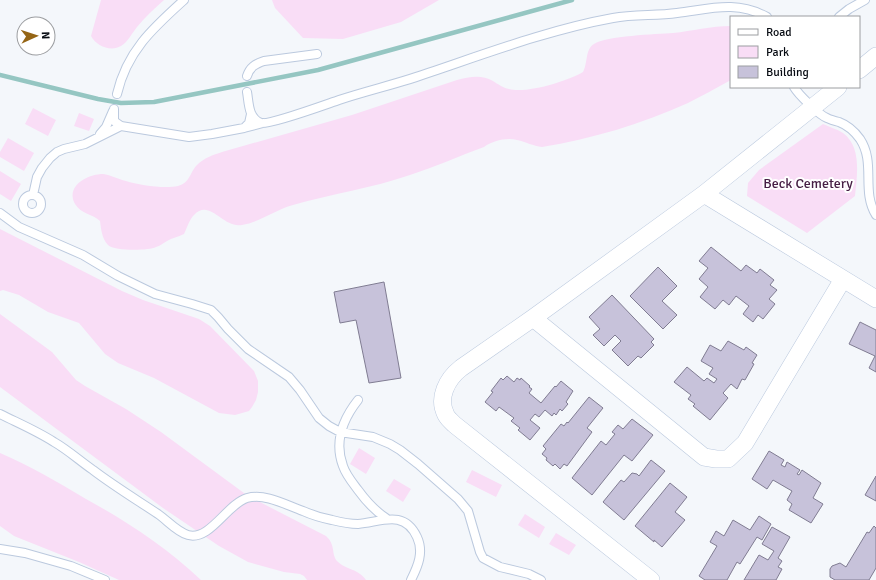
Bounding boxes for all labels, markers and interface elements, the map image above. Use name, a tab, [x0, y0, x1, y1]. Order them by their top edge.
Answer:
north arrow	[16, 16, 56, 56]
legend	[730, 16, 860, 88]
text: Road	[766, 25, 792, 40]
text: N	[39, 31, 52, 40]
text: Park	[766, 45, 789, 60]
text: Building	[766, 65, 809, 80]
park label: Beck Cemetery	[763, 175, 853, 192]

